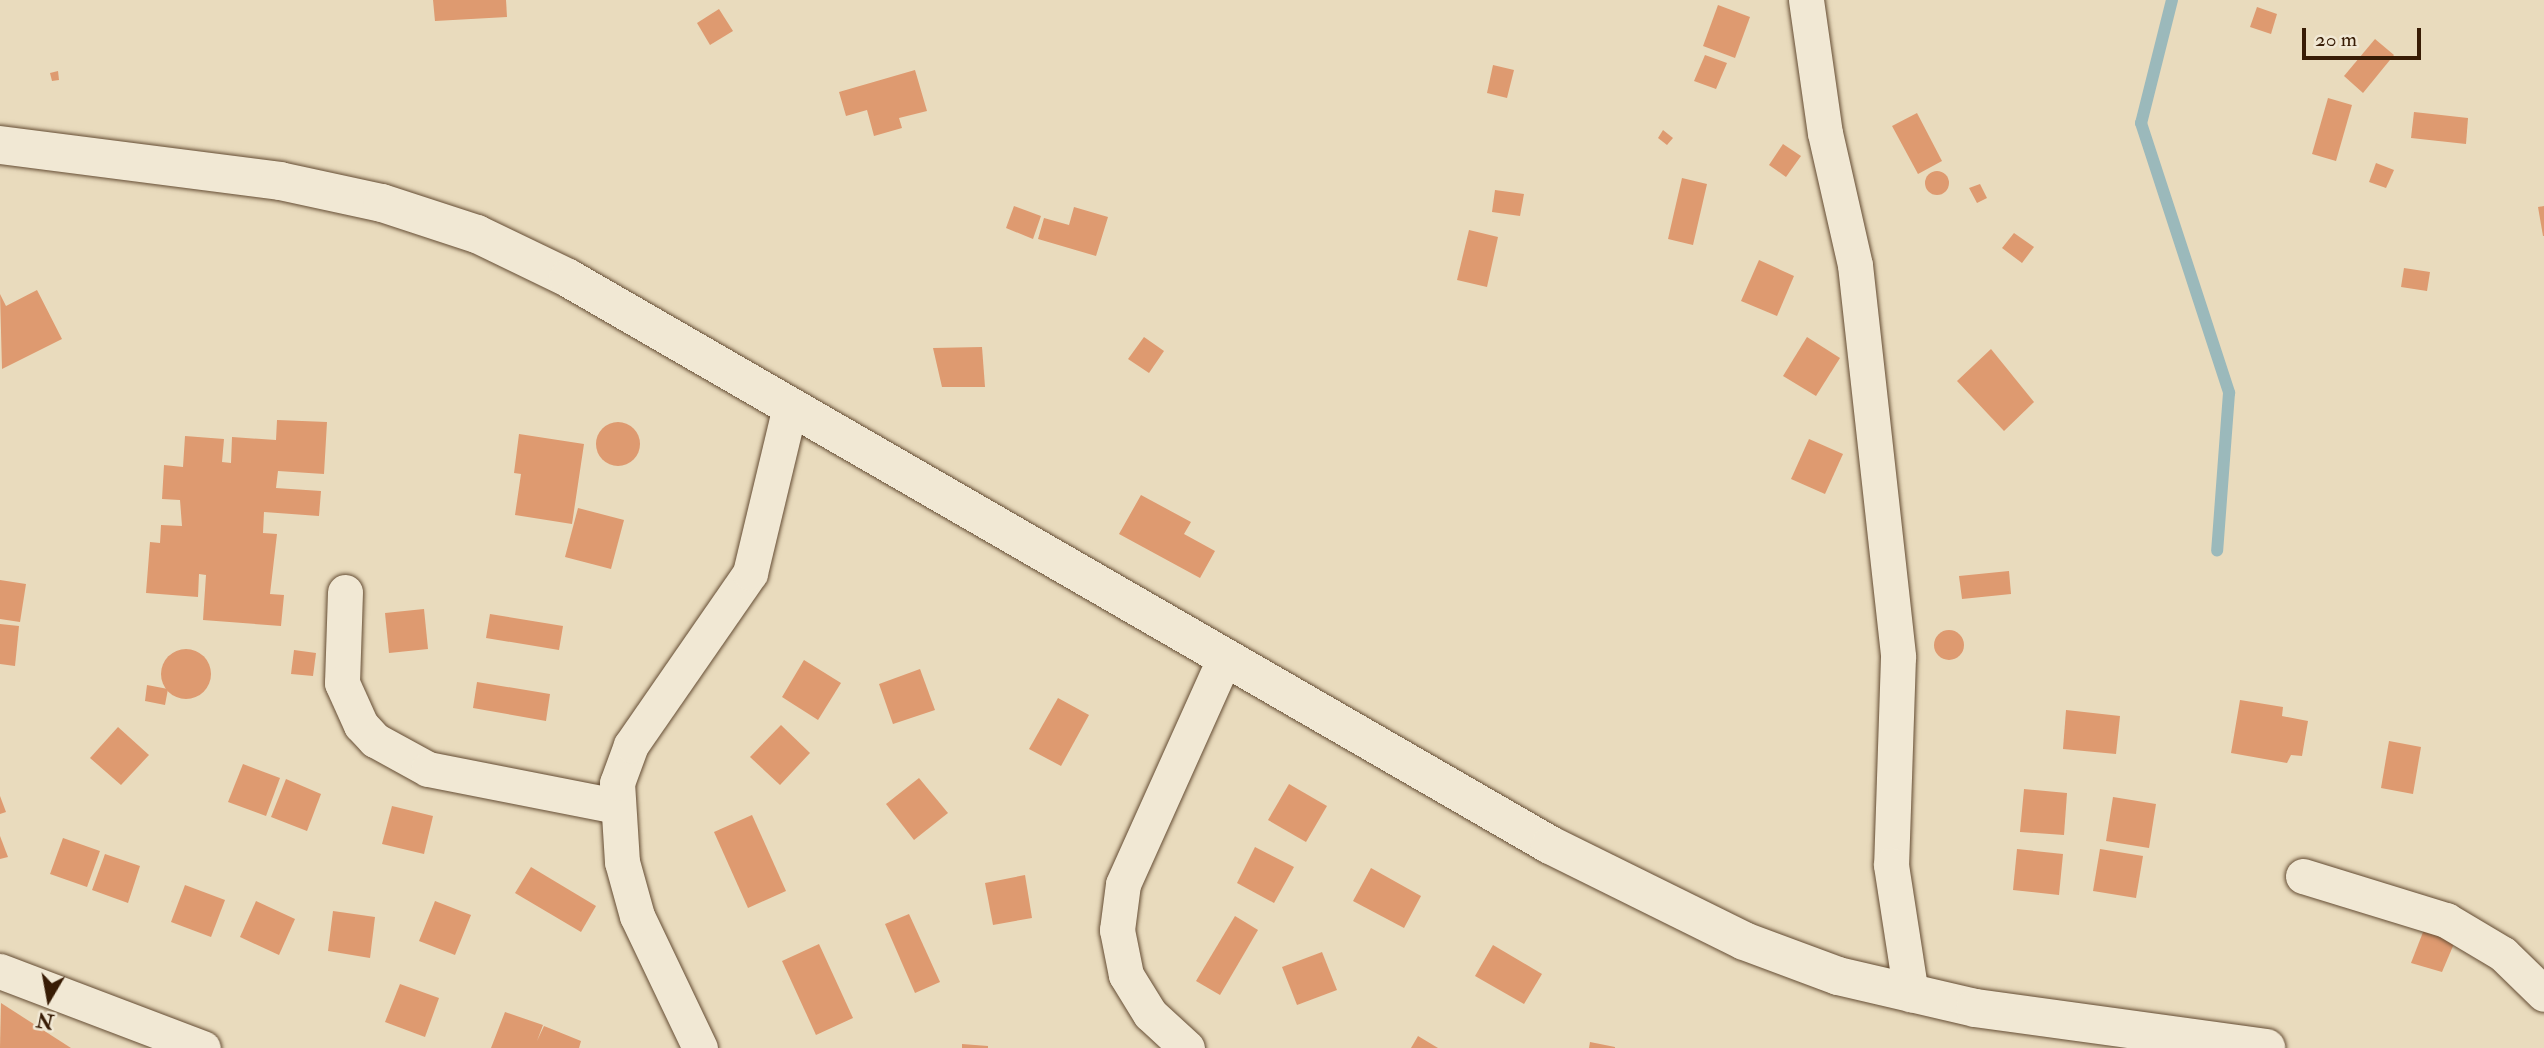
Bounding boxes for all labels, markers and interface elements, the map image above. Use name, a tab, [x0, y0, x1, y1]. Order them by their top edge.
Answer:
scale bar	[2306, 14, 2425, 58]
text: 20 m	[2315, 26, 2357, 53]
north arrow	[14, 964, 84, 1034]
text: N	[35, 1006, 56, 1033]

